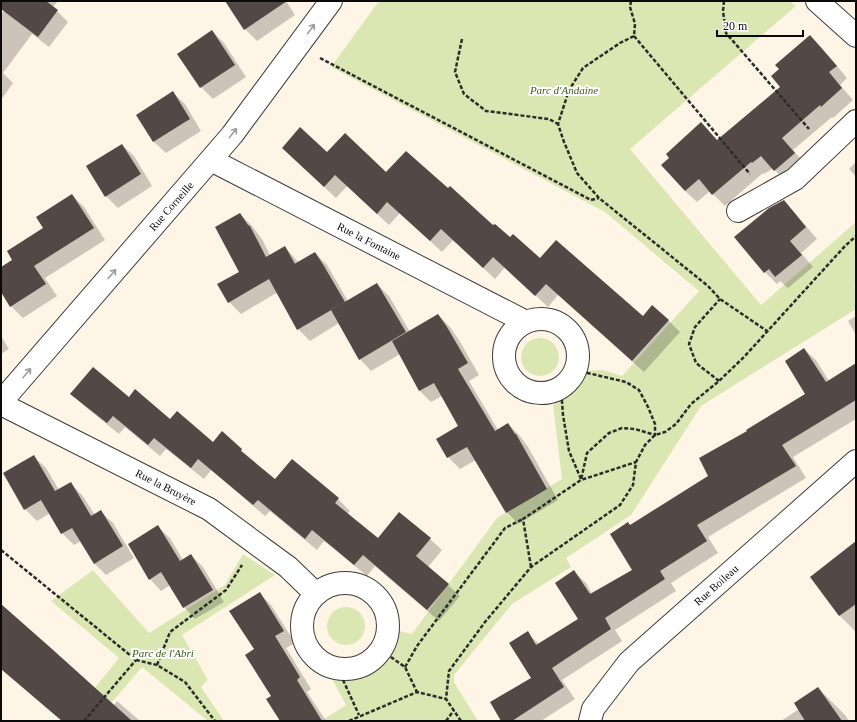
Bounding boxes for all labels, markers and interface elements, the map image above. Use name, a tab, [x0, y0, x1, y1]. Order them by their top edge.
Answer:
scale bar	[717, 12, 803, 38]
text: 20 m	[723, 19, 748, 33]
one-way arrow	[307, 24, 315, 35]
park label: Parc d'Andaine	[529, 84, 598, 96]
one-way arrow	[229, 128, 237, 139]
street label: Rue Corneille	[146, 179, 196, 233]
street label: Rue la Fontaine	[335, 220, 403, 262]
one-way arrow	[107, 269, 116, 280]
one-way arrow	[22, 367, 31, 378]
street label: Rue la Bruyère	[134, 467, 198, 508]
street label: Rue Boileau	[692, 562, 741, 608]
park label: Parc de l'Abri	[131, 647, 194, 659]

